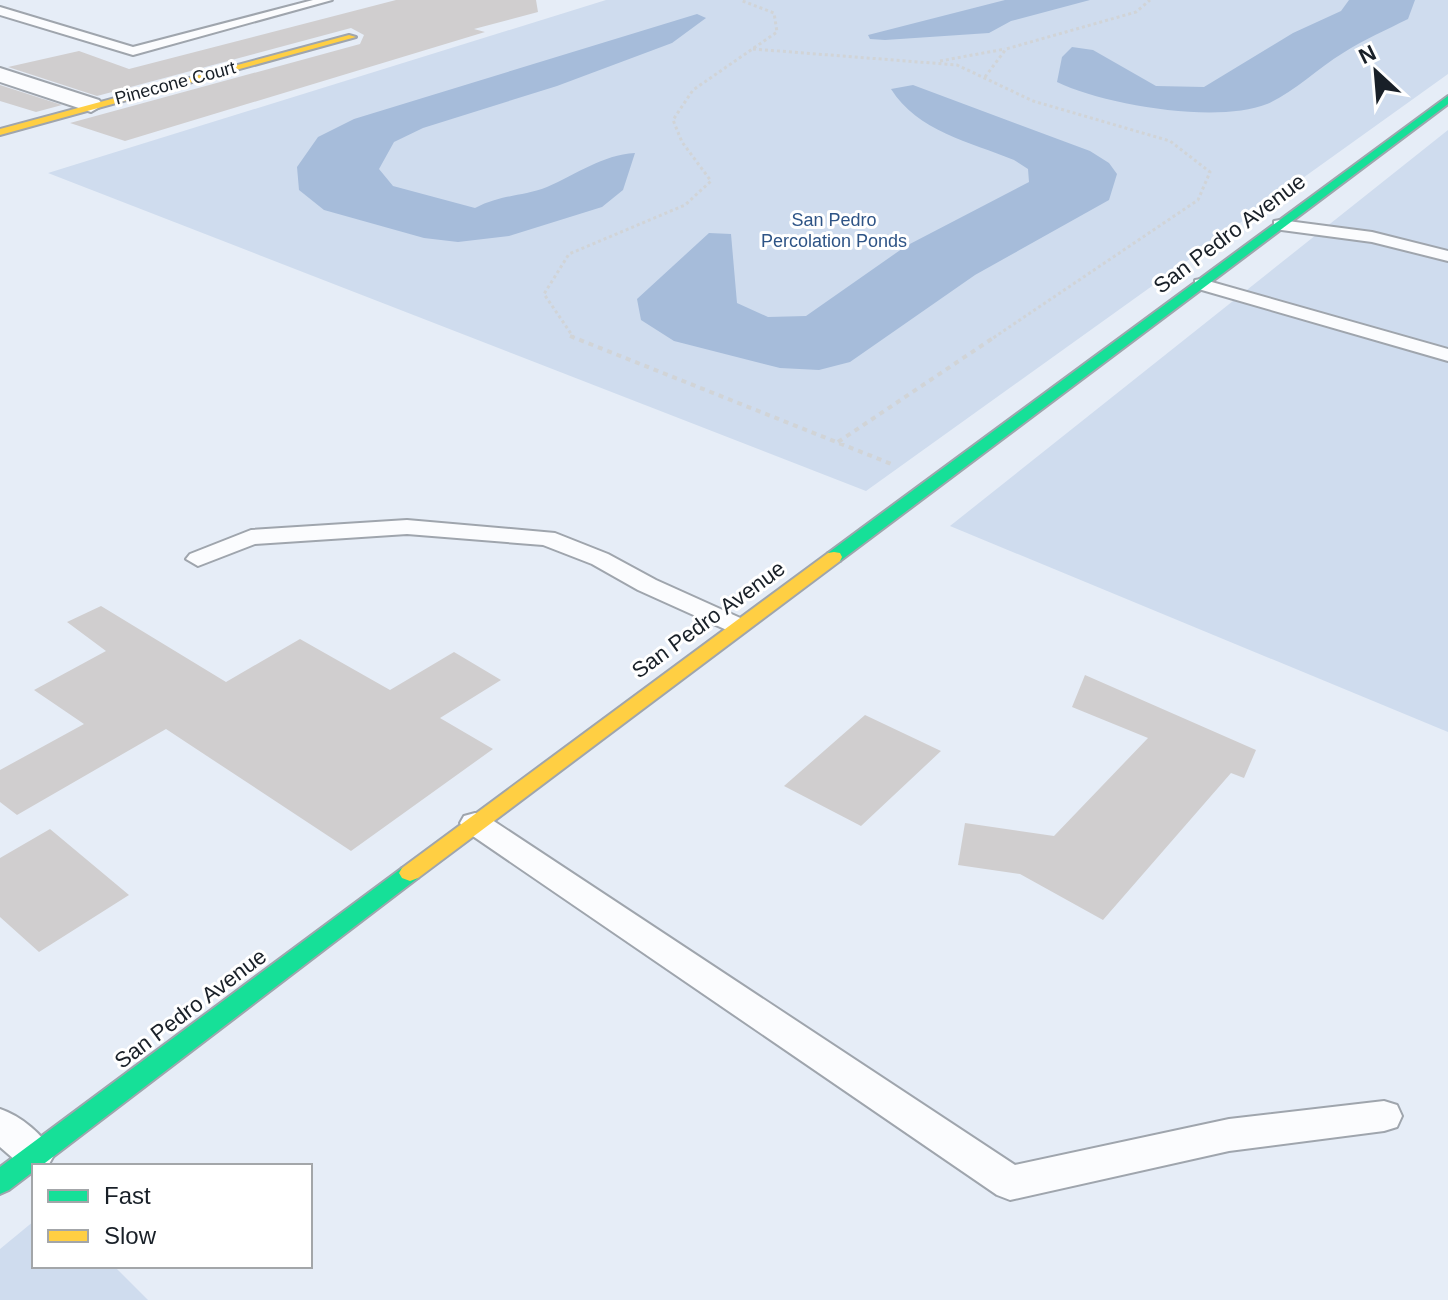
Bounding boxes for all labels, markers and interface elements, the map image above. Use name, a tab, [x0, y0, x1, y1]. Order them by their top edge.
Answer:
north arrow	[1336, 32, 1416, 112]
text: N	[1355, 40, 1380, 69]
street label: Pinecone Court	[112, 57, 238, 109]
street label: San Pedro Avenue	[1149, 168, 1310, 298]
park label: San Pedro Percolation Ponds	[761, 210, 907, 251]
street label: San Pedro Avenue	[627, 555, 790, 683]
street label: San Pedro Avenue	[110, 943, 271, 1073]
legend	[32, 1164, 312, 1268]
text: Fast	[104, 1182, 151, 1209]
text: Slow	[104, 1222, 157, 1249]

